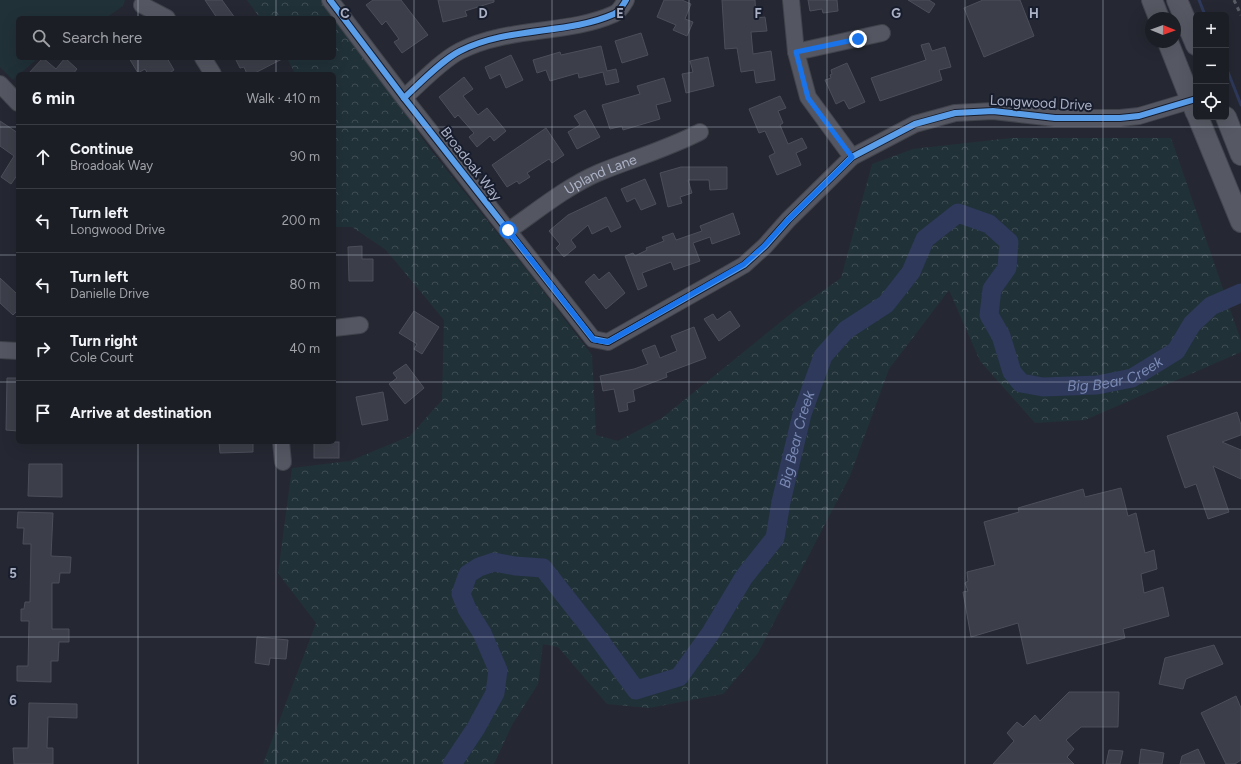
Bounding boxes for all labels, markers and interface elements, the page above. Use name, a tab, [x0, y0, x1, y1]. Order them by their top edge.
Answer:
text: C	[340, 6, 350, 21]
text: D	[478, 6, 488, 21]
text: E	[616, 6, 624, 21]
text: F	[754, 6, 762, 21]
text: G	[891, 6, 901, 21]
text: H	[1029, 6, 1039, 21]
north arrow	[1145, 12, 1181, 48]
map controls	[1193, 12, 1229, 120]
button: +	[1193, 12, 1229, 48]
search box	[16, 16, 336, 60]
icon: search	[30, 27, 52, 49]
text: Search here	[62, 29, 142, 47]
route end	[849, 30, 867, 48]
button: −	[1193, 48, 1229, 84]
button: locate	[1193, 84, 1229, 120]
text: 6 min	[32, 88, 75, 108]
text: Walk · 410 m	[246, 91, 320, 106]
street label: Longwood Drive	[989, 92, 1093, 114]
street label: Broadoak Way	[437, 123, 506, 205]
text: Continue	[70, 140, 133, 158]
icon: ahead	[32, 146, 54, 168]
text: 90 m	[290, 149, 320, 164]
street label: Upland Lane	[561, 150, 639, 198]
text: Broadoak Way	[70, 158, 153, 173]
text: Turn left	[70, 204, 128, 222]
icon: left	[32, 210, 54, 232]
text: 200 m	[282, 213, 320, 228]
route start	[499, 221, 517, 239]
text: Longwood Drive	[70, 222, 165, 237]
text: Turn left	[70, 268, 128, 286]
icon: left	[32, 274, 54, 296]
text: 80 m	[289, 277, 320, 292]
text: Danielle Drive	[70, 286, 149, 301]
text: Turn right	[70, 332, 138, 350]
icon: right	[32, 338, 54, 360]
text: 40 m	[289, 341, 320, 356]
text: Cole Court	[70, 350, 134, 365]
water label: Big Bear Creek	[1067, 352, 1167, 395]
water label: Big Bear Creek	[776, 388, 819, 490]
icon: arrive	[32, 402, 54, 424]
text: Arrive at destination	[70, 404, 211, 422]
text: 5	[9, 566, 17, 581]
text: 6	[9, 693, 17, 708]

